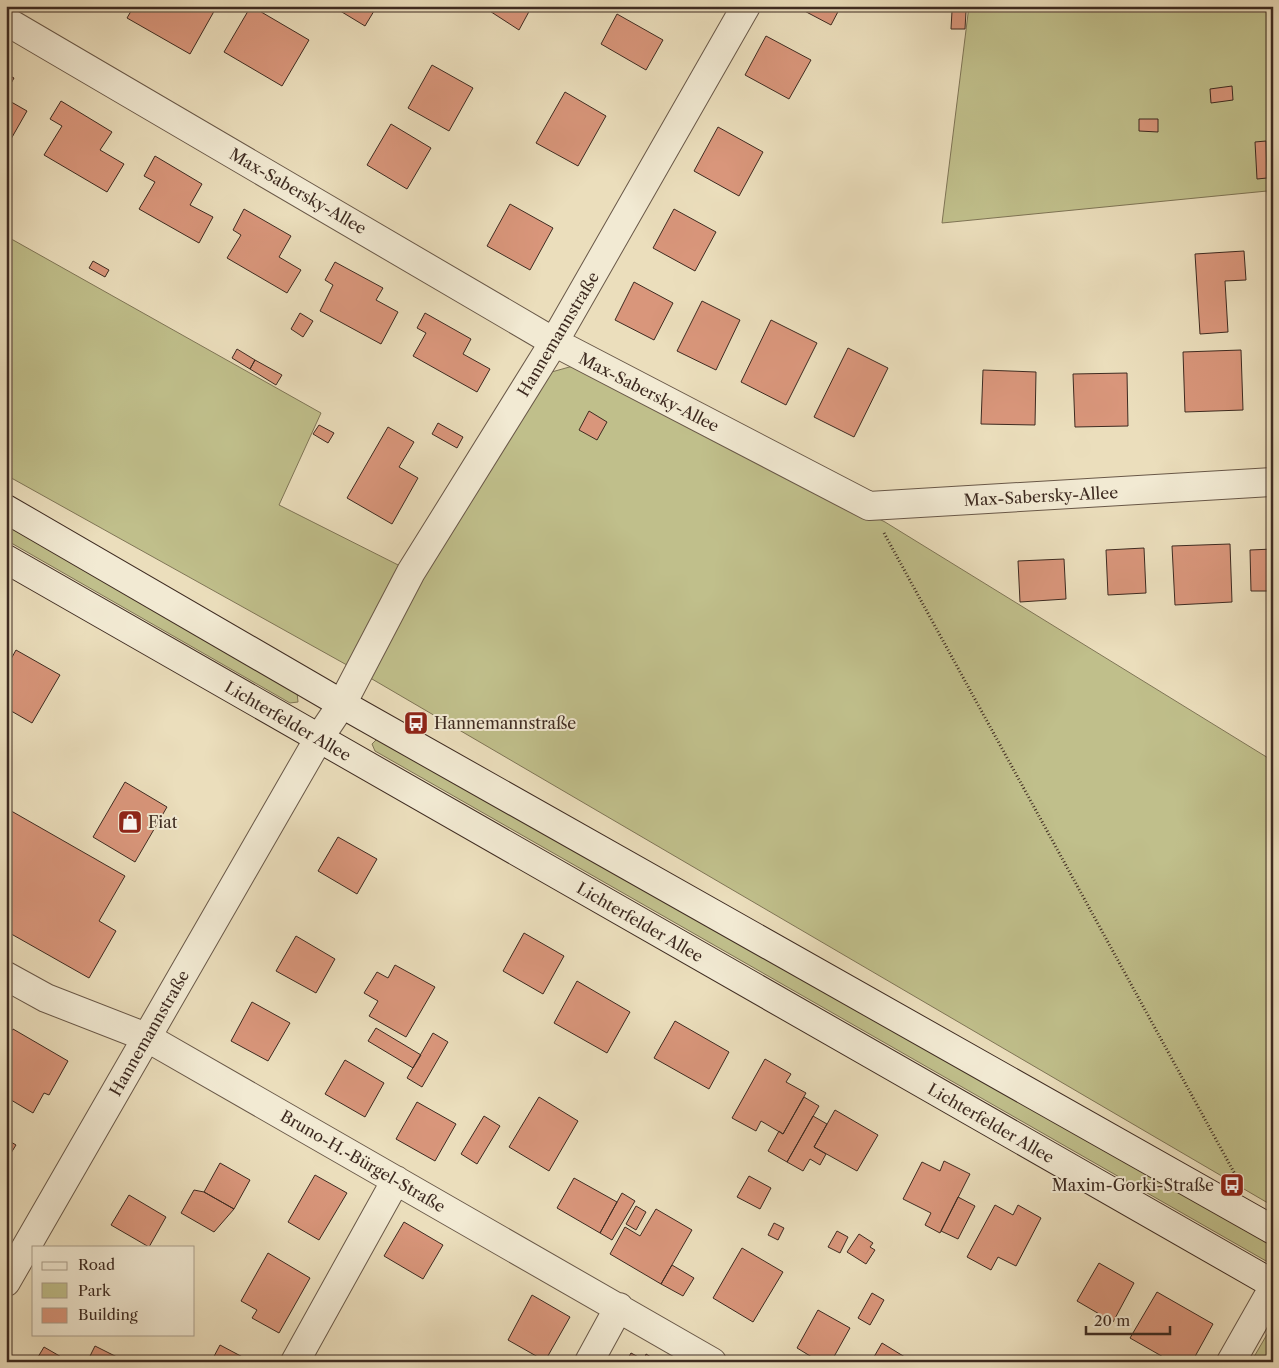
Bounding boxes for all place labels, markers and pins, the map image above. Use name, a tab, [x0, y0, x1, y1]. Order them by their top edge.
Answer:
bus stop icon: Hannemannstraße	[403, 710, 429, 736]
place label: Hannemannstraße	[434, 713, 576, 733]
shop icon: Fiat	[117, 809, 143, 835]
place label: Fiat	[148, 812, 178, 832]
bus stop icon: Maxim-Gorki-Straße	[1219, 1172, 1245, 1198]
place label: Maxim-Gorki-Straße	[1052, 1175, 1214, 1195]

